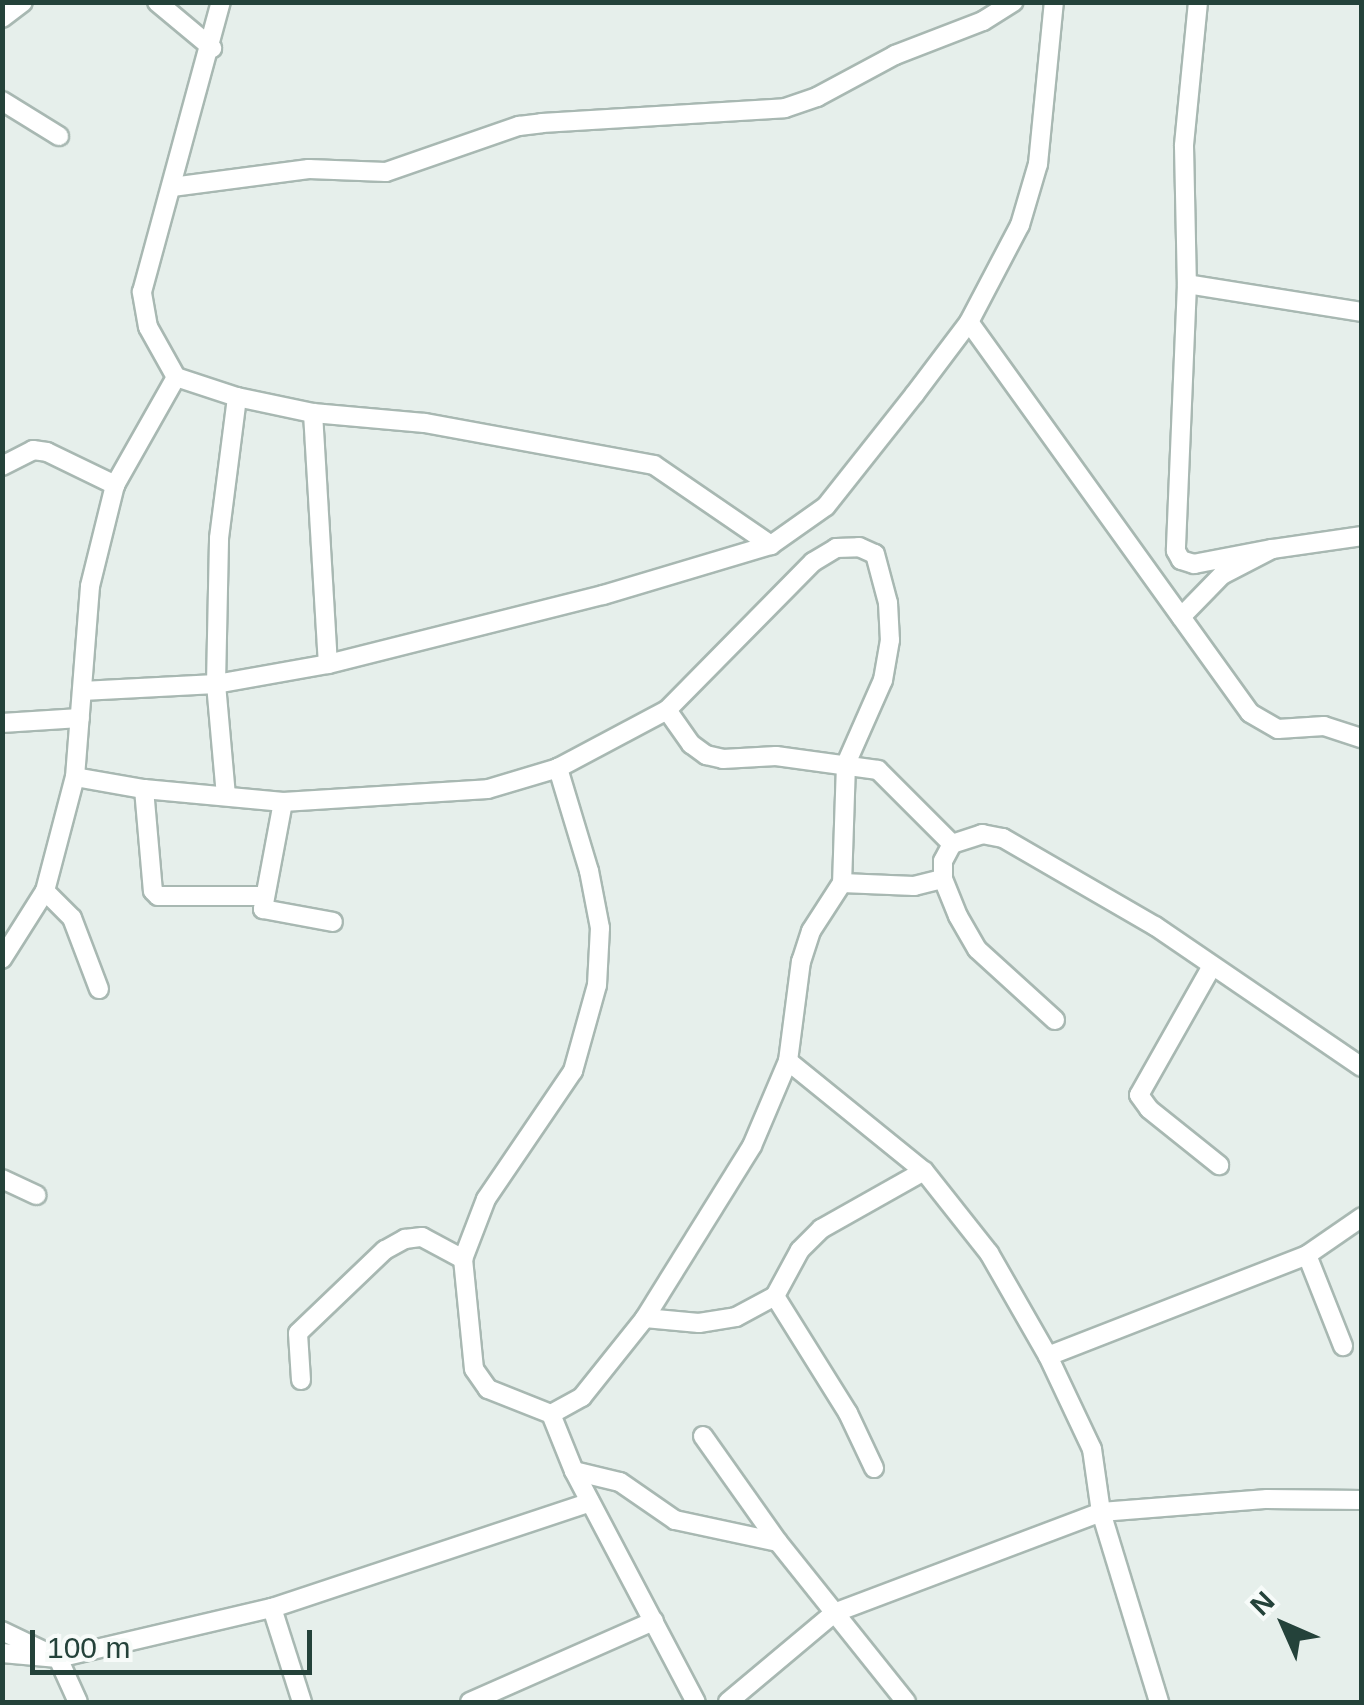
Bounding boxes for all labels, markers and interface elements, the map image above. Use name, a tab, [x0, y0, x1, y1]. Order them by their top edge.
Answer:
north arrow	[1234, 1575, 1334, 1675]
text: N	[1244, 1585, 1281, 1622]
scale bar	[35, 1610, 318, 1672]
text: 100 m	[47, 1631, 130, 1664]

